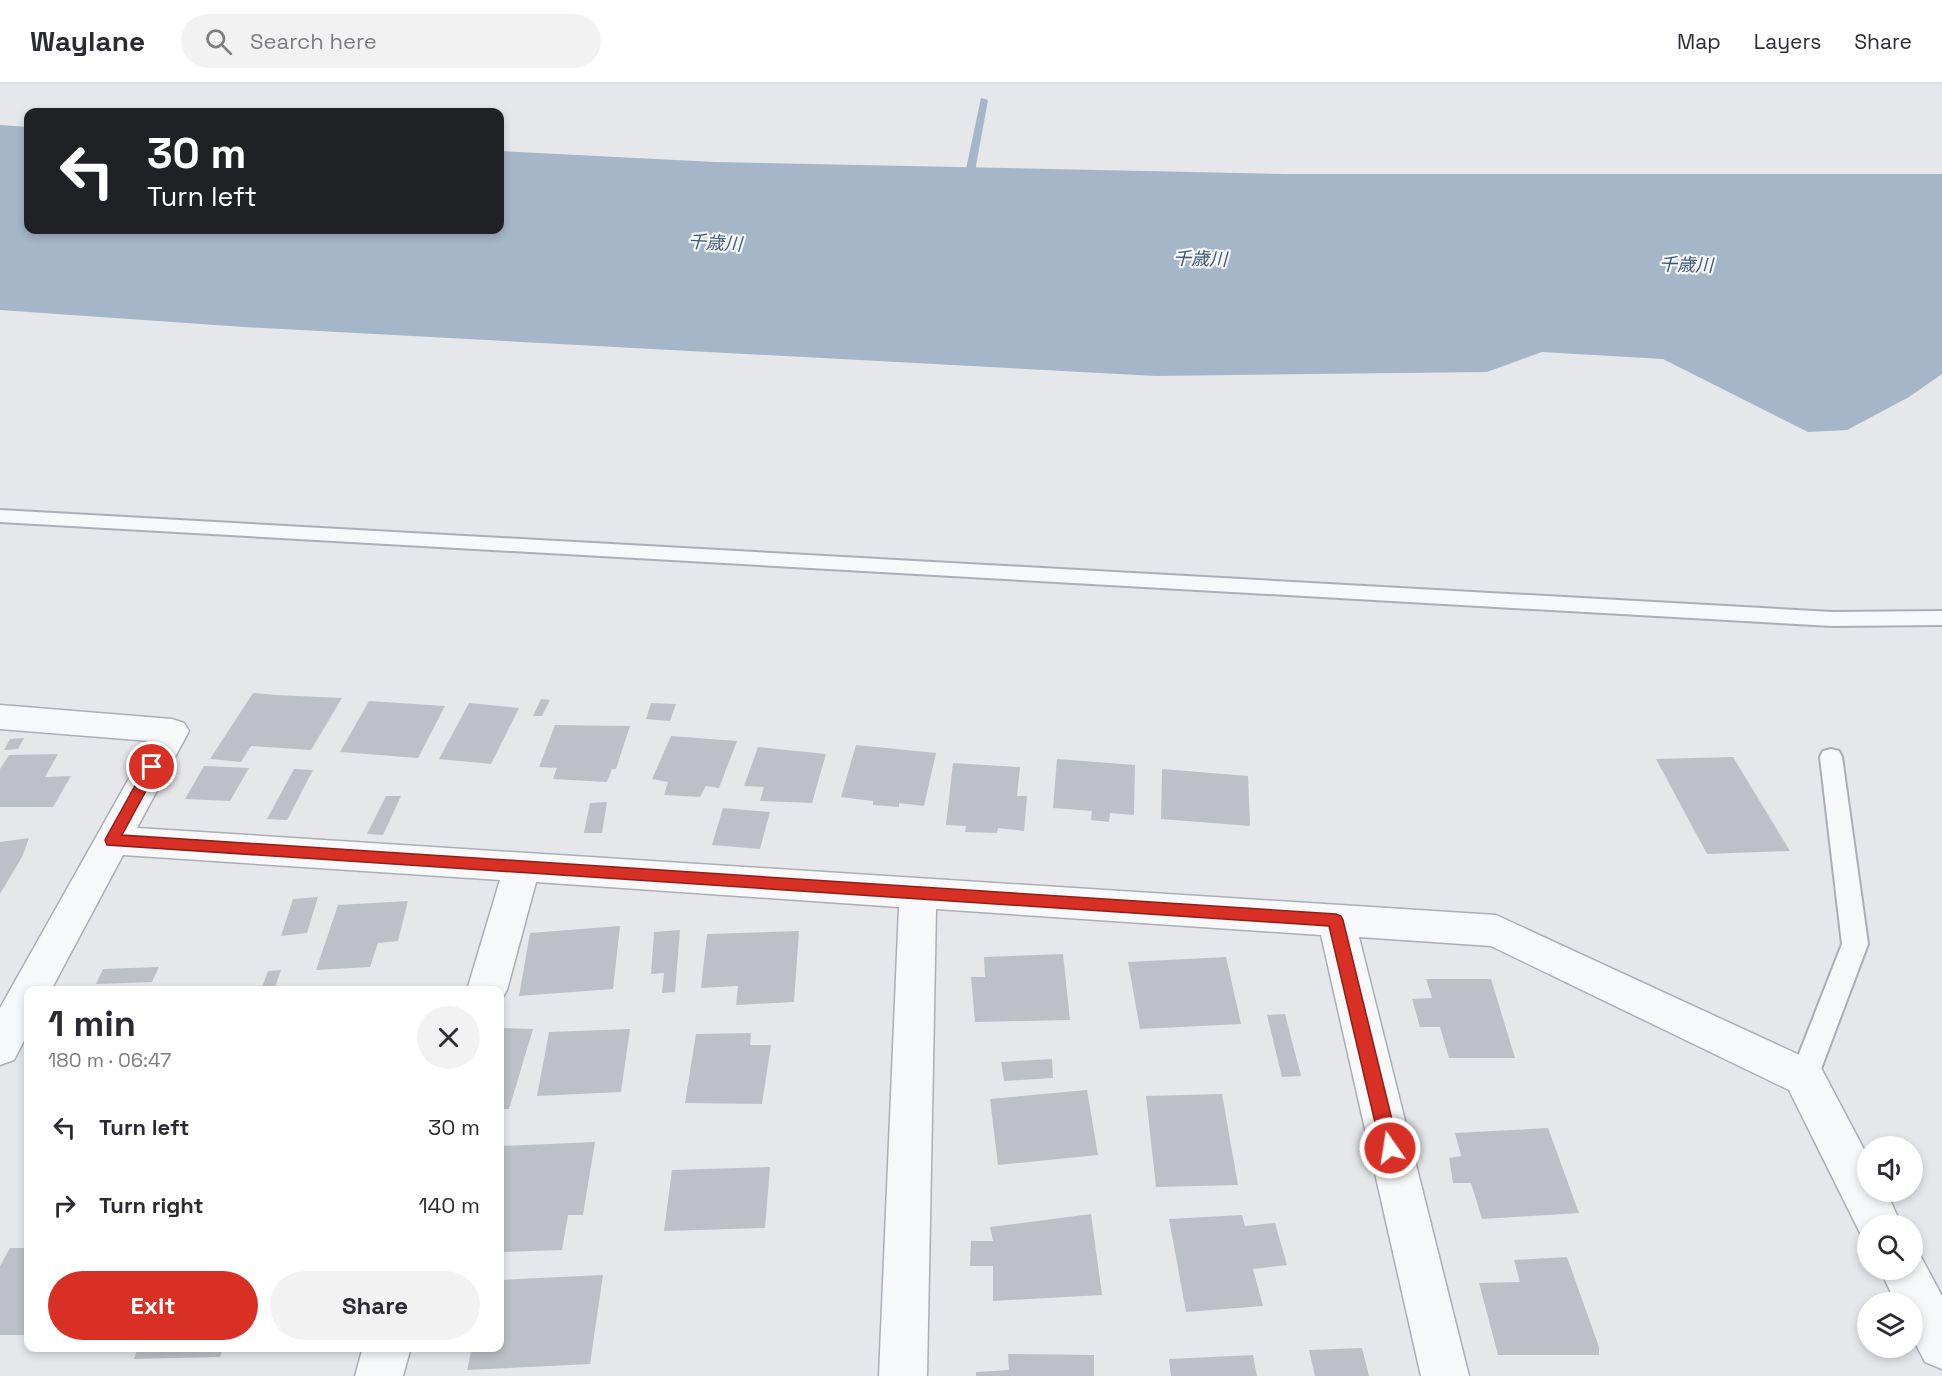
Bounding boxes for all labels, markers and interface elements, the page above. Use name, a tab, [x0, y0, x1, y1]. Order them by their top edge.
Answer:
search box	[181, 14, 601, 68]
text: Waylane	[30, 23, 145, 59]
icon: search	[202, 25, 235, 58]
text: Search here	[250, 27, 377, 55]
text: Map	[1677, 28, 1721, 55]
text: Layers	[1754, 28, 1821, 55]
text: Share	[1854, 28, 1912, 55]
text: 30 m	[147, 127, 246, 180]
icon: left	[48, 132, 126, 210]
text: Turn left	[147, 179, 257, 214]
water label: 千歳川	[687, 230, 745, 256]
water label: 千歳川	[1173, 247, 1229, 271]
water label: 千歳川	[1659, 253, 1715, 277]
pin	[126, 741, 177, 792]
icon: arrive	[135, 750, 168, 783]
text: 1 min	[48, 1001, 136, 1047]
button: close	[417, 1006, 480, 1069]
text: 180 m · 06:47	[48, 1047, 171, 1073]
icon: left	[48, 1111, 81, 1144]
text: Turn left	[99, 1113, 189, 1141]
text: 30 m	[428, 1113, 480, 1141]
position arrow	[1358, 1116, 1422, 1180]
map controls	[1857, 1136, 1923, 1358]
button: sound	[1857, 1136, 1923, 1202]
icon: right	[48, 1189, 81, 1222]
text: Turn right	[99, 1191, 204, 1219]
text: 140 m	[418, 1191, 480, 1219]
button: search	[1857, 1214, 1923, 1280]
button: Exit	[48, 1271, 258, 1340]
button: Share	[270, 1271, 480, 1340]
button: layers	[1857, 1292, 1923, 1358]

